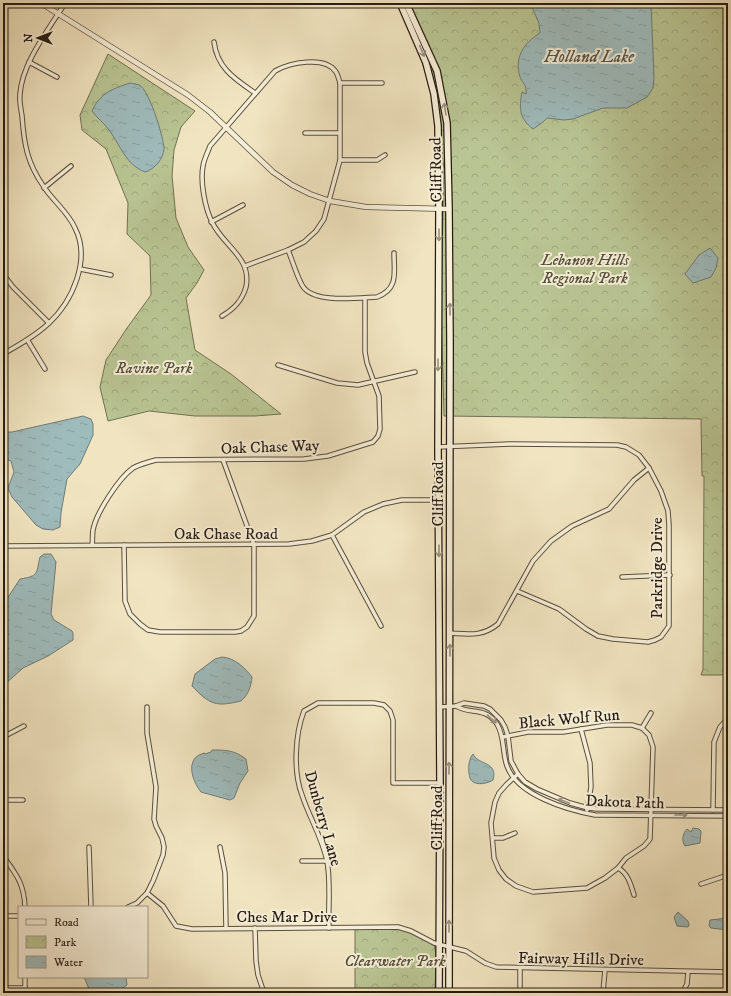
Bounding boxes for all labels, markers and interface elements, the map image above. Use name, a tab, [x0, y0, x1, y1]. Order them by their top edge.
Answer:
north arrow	[18, 18, 58, 58]
text: N	[22, 33, 36, 43]
one-way arrow	[418, 45, 426, 57]
water label: Holland Lake	[543, 46, 635, 68]
one-way arrow	[441, 103, 449, 116]
street label: Cliff Road	[425, 137, 447, 203]
one-way arrow	[435, 228, 443, 241]
park label: Lebanon Hills Regional Park	[540, 250, 630, 288]
one-way arrow	[446, 303, 454, 316]
park label: Ravine Park	[115, 358, 193, 378]
one-way arrow	[434, 358, 442, 371]
street label: Oak Chase Way	[220, 435, 320, 459]
street label: Cliff Road	[428, 461, 448, 527]
street label: Parkridge Drive	[647, 517, 667, 619]
street label: Oak Chase Road	[174, 524, 278, 544]
one-way arrow	[435, 544, 443, 557]
one-way arrow	[446, 644, 453, 657]
street label: Black Wolf Run	[518, 705, 621, 733]
one-way arrow	[486, 715, 497, 724]
one-way arrow	[446, 762, 453, 775]
street label: Dunberry Lane	[300, 768, 346, 869]
street label: Cliff Road	[427, 785, 447, 851]
street label: Dakota Path	[585, 791, 666, 813]
one-way arrow	[559, 796, 571, 804]
one-way arrow	[674, 811, 687, 819]
legend	[18, 906, 148, 978]
street label: Ches Mar Drive	[237, 907, 338, 927]
text: Road	[54, 915, 79, 930]
one-way arrow	[445, 920, 453, 933]
text: Park	[54, 935, 76, 950]
street label: Fairway Hills Drive	[518, 948, 644, 970]
park label: Clearwater Park	[344, 951, 446, 971]
text: Water	[53, 955, 83, 970]

